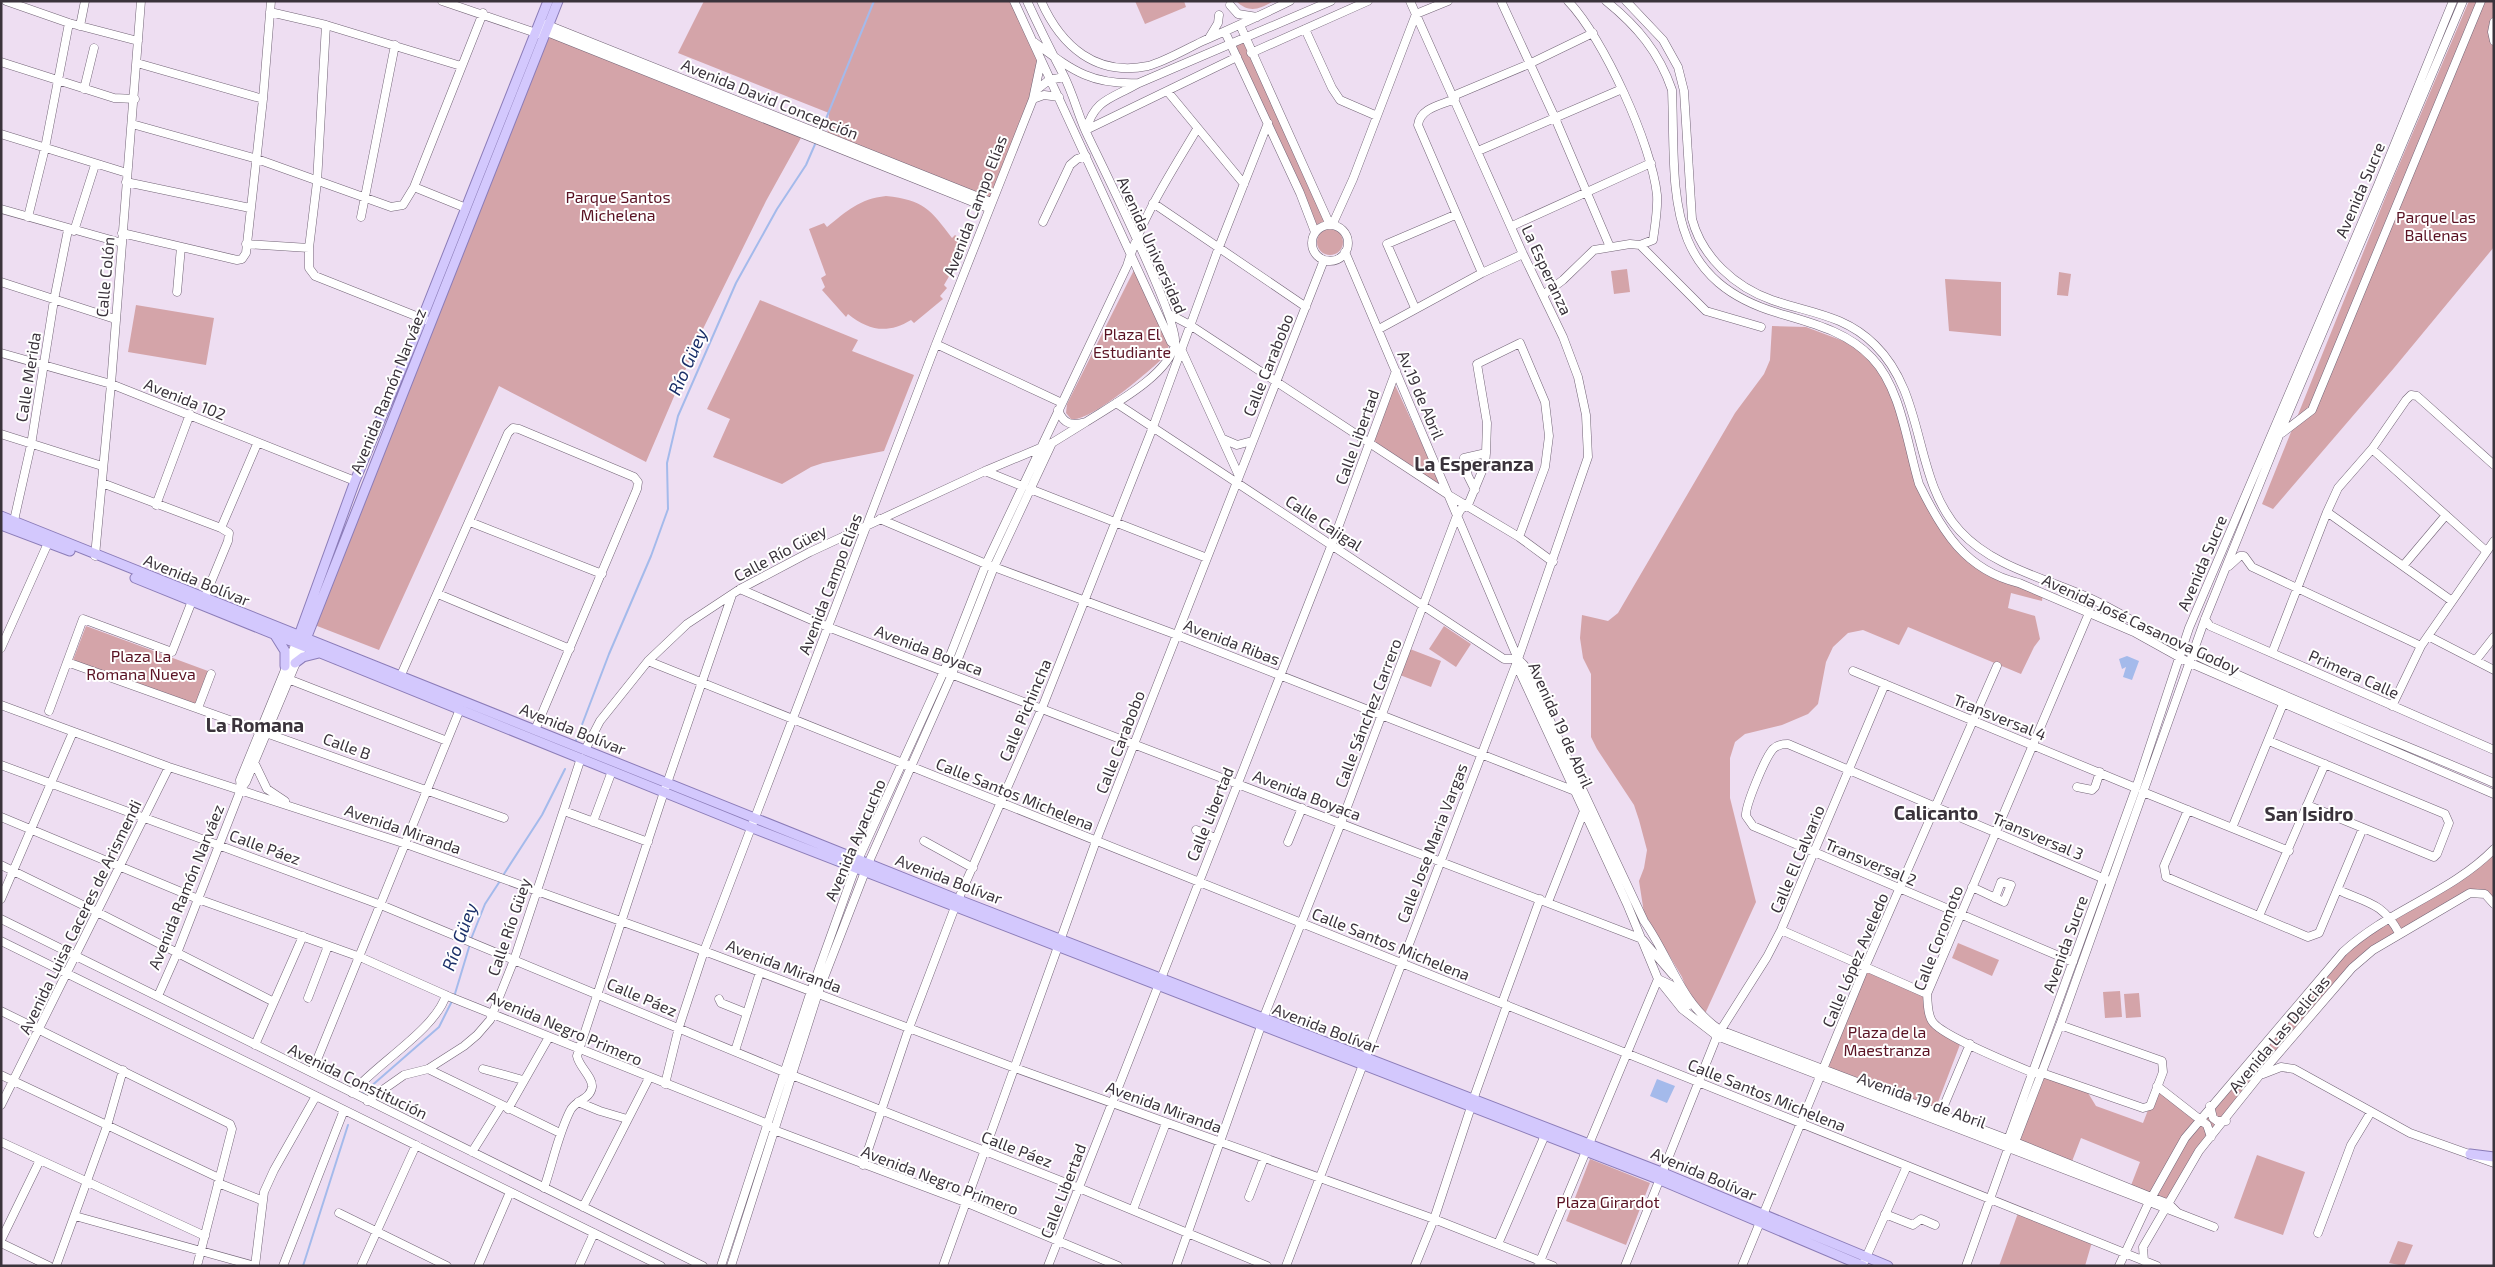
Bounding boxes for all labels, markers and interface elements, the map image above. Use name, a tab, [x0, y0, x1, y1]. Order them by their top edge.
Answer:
street label: Avenida David Concepción	[679, 54, 861, 143]
street label: Avenida Campo Elías	[939, 132, 1010, 279]
street label: Avenida Sucre	[2331, 139, 2388, 241]
street label: Avenida Universidad	[1114, 173, 1191, 316]
park label: Parque Santos Michelena	[565, 187, 671, 224]
park label: Parque Las Ballenas	[2396, 207, 2476, 244]
street label: La Esperanza	[1518, 222, 1577, 318]
street label: Calle Colón	[92, 236, 117, 318]
street label: Avenida Ramón Narváez	[346, 305, 429, 476]
street label: Calle Carabobo	[1238, 311, 1297, 419]
park label: Plaza El Estudiante	[1093, 324, 1171, 361]
water label: Río Güey	[663, 325, 712, 398]
street label: Calle Merida	[11, 331, 44, 423]
street label: Av.19 de Abril	[1394, 347, 1449, 442]
street label: Avenida 102	[142, 374, 229, 424]
street label: Calle Libertad	[1331, 387, 1383, 487]
district label: La Esperanza	[1414, 452, 1534, 475]
street label: Calle Cajigal	[1282, 491, 1366, 555]
street label: Avenida Campo Elías	[794, 510, 865, 657]
street label: Avenida Sucre	[2173, 512, 2230, 614]
street label: Calle Río Güey	[730, 520, 830, 585]
street label: Avenida Bolívar	[141, 550, 254, 610]
street label: Avenida José Casanova Godoy	[2040, 569, 2243, 678]
street label: Avenida Ribas	[1181, 615, 1283, 669]
street label: Avenida Boyaca	[873, 620, 986, 679]
street label: Calle Sánchez Carrero	[1330, 635, 1405, 790]
street label: Primera Calle	[2306, 645, 2402, 702]
park label: Plaza La Romana Nueva	[86, 646, 196, 683]
street label: Calle Pichincha	[994, 656, 1055, 764]
street label: Avenida 19 de Abril	[1525, 659, 1598, 791]
street label: Calle Carabobo	[1091, 687, 1148, 796]
street label: Transversal 4	[1951, 689, 2050, 744]
street label: Avenida Bolívar	[517, 699, 630, 759]
district label: La Romana	[206, 713, 304, 736]
street label: Calle B	[321, 728, 374, 763]
street label: Calle Santos Michelena	[933, 753, 1097, 834]
street label: Calle Jose Maria Vargas	[1392, 760, 1471, 925]
street label: Calle Libertad	[1182, 764, 1237, 864]
street label: Avenida Boyaca	[1251, 765, 1364, 824]
street label: Avenida Ayacucho	[820, 776, 889, 904]
street label: Avenida Luisa Caceres de Arismendi	[14, 797, 145, 1037]
street label: Avenida Miranda	[342, 800, 464, 857]
street label: Avenida Ramón Narváez	[144, 801, 227, 972]
district label: Calicanto	[1894, 801, 1978, 824]
street label: Calle El Calvario	[1765, 802, 1828, 916]
district label: San Isidro	[2265, 802, 2353, 825]
street label: Transversal 3	[1990, 808, 2087, 863]
street label: Calle Páez	[227, 825, 303, 868]
street label: Transversal 2	[1823, 834, 1920, 889]
street label: Avenida Bolívar	[893, 849, 1006, 908]
street label: Calle Río Güey	[483, 875, 534, 978]
street label: Calle Coromoto	[1909, 882, 1966, 993]
street label: Calle López Aveledo	[1818, 890, 1891, 1030]
street label: Avenida Sucre	[2038, 893, 2091, 995]
water label: Río Güey	[437, 899, 482, 974]
street label: Calle Santos Michelena	[1309, 903, 1473, 984]
street label: Avenida Miranda	[724, 935, 844, 996]
street label: Avenida Las Delicias	[2224, 971, 2333, 1096]
street label: Calle Páez	[604, 973, 680, 1020]
street label: Avenida Negro Primero	[485, 986, 646, 1069]
street label: Avenida Bolívar	[1270, 998, 1383, 1057]
park label: Plaza de la Maestranza	[1843, 1022, 1931, 1059]
street label: Avenida Constitución	[286, 1039, 431, 1123]
street label: Calle Santos Michelena	[1685, 1054, 1849, 1135]
street label: Avenida 19 de Abril	[1855, 1067, 1989, 1132]
street label: Avenida Miranda	[1104, 1077, 1225, 1136]
street label: Calle Páez	[979, 1126, 1055, 1171]
street label: Avenida Negro Primero	[859, 1141, 1021, 1218]
street label: Calle Libertad	[1036, 1141, 1089, 1241]
street label: Avenida Bolívar	[1649, 1143, 1760, 1205]
park label: Plaza Girardot	[1556, 1192, 1660, 1211]

